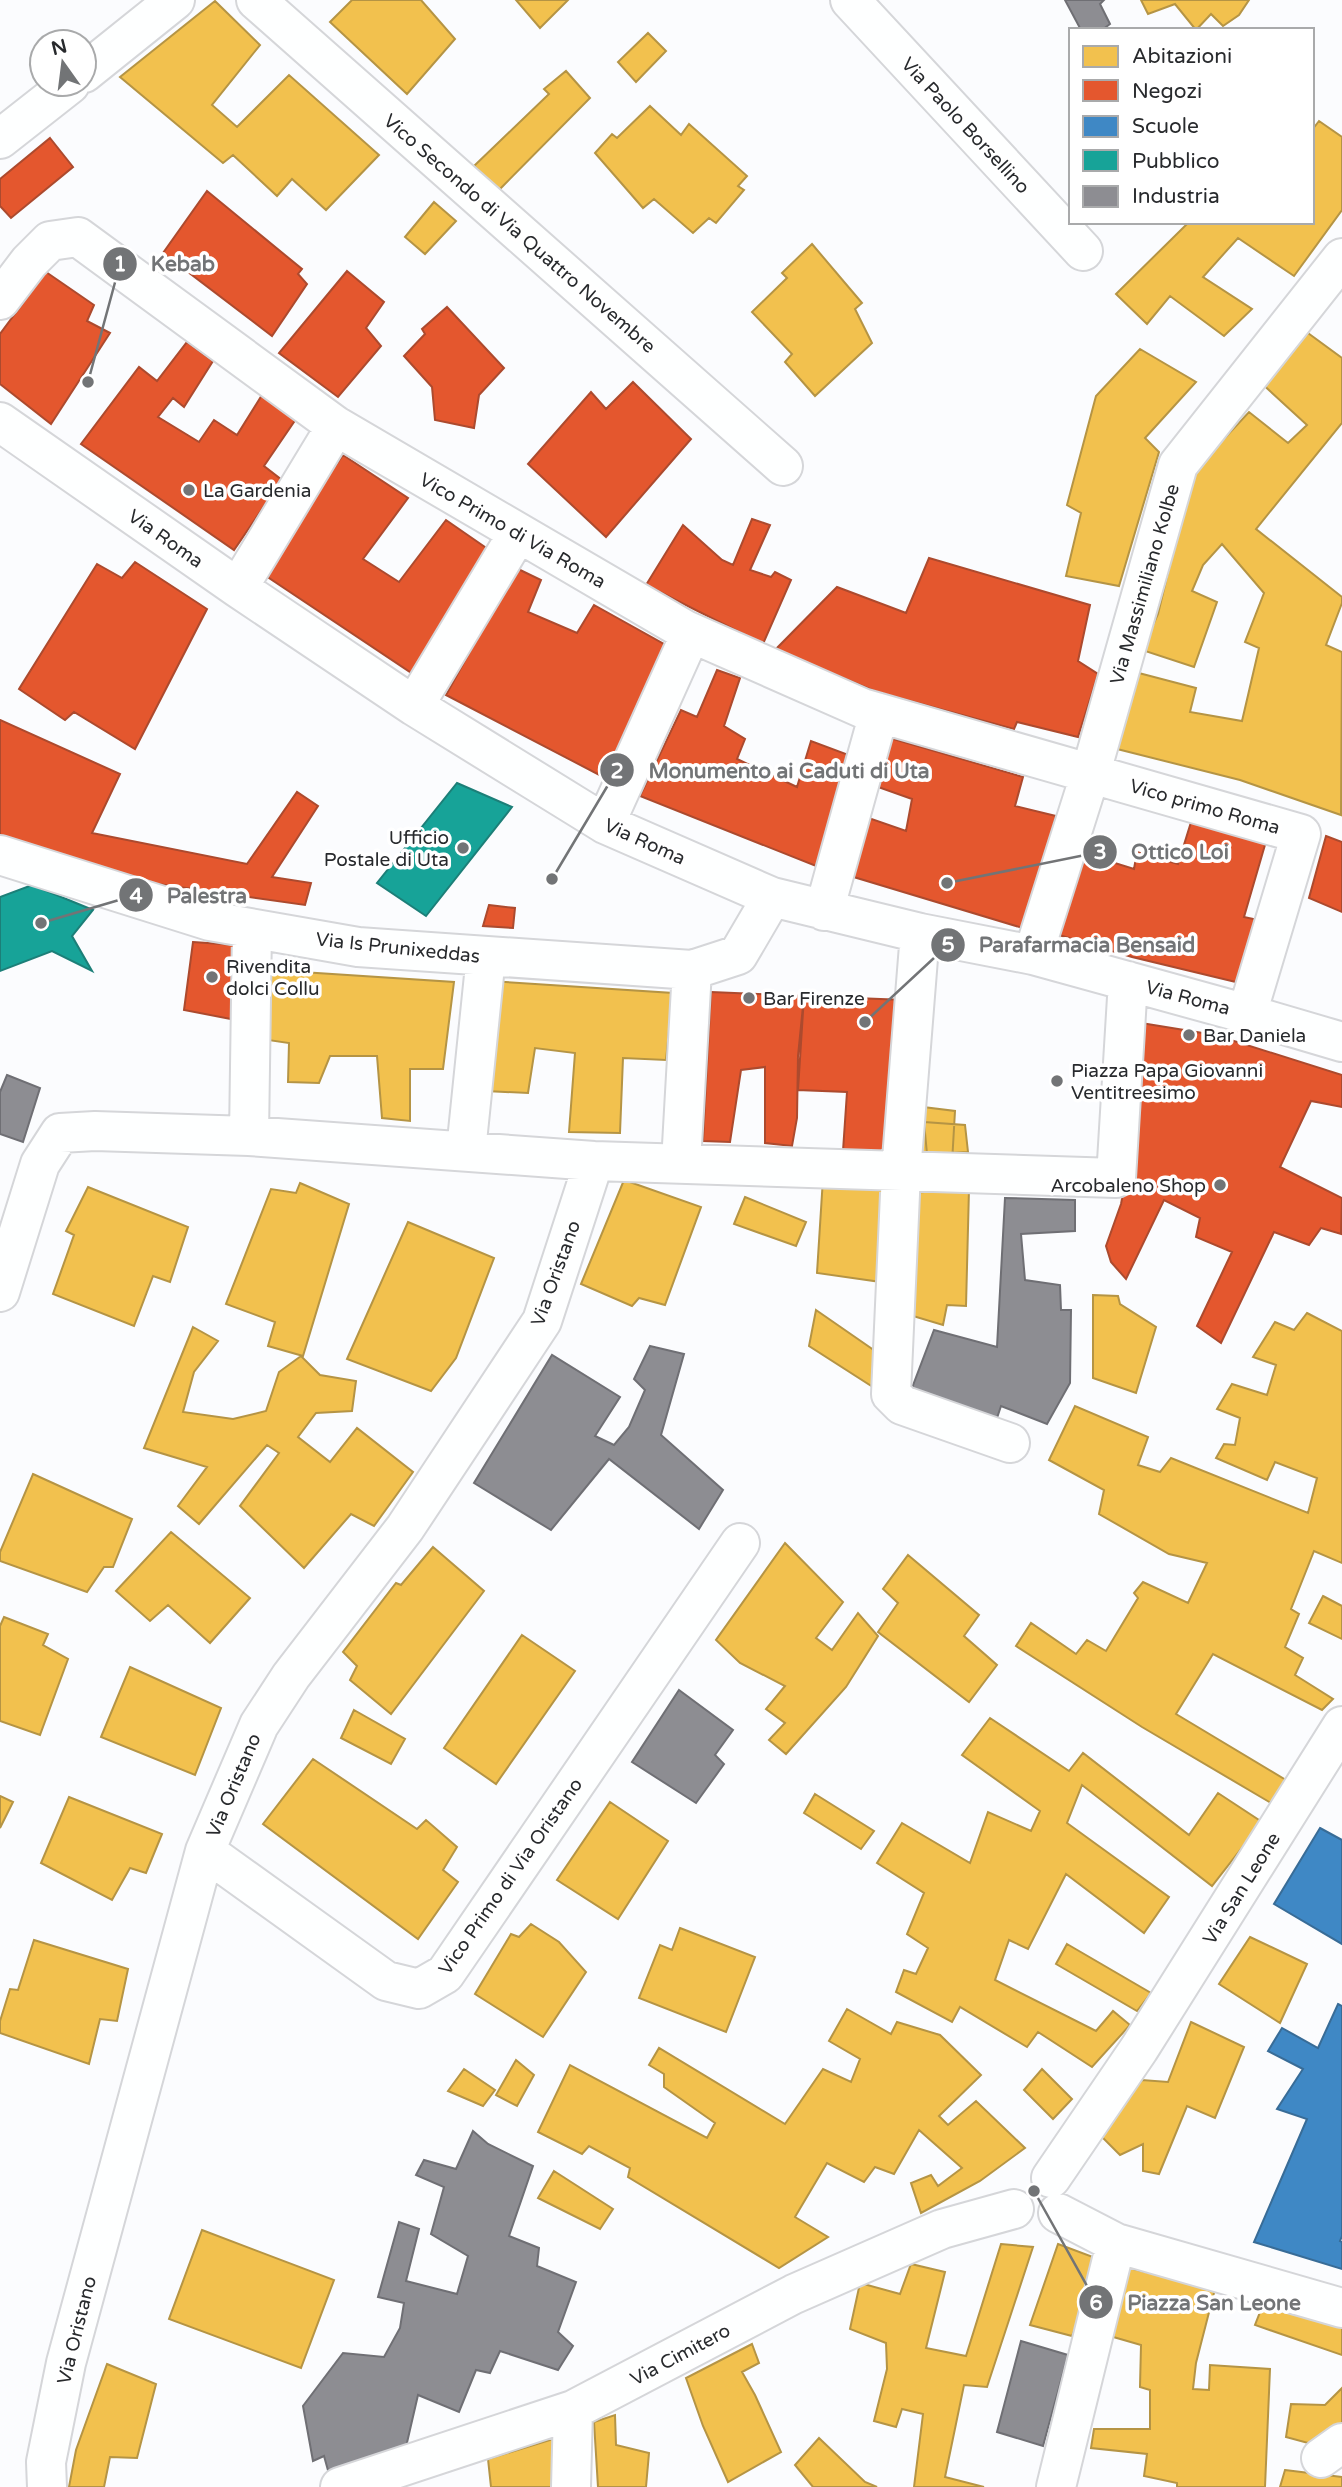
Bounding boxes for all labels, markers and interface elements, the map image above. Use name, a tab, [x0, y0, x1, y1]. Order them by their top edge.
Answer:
north arrow	[28, 28, 98, 98]
legend	[1069, 28, 1314, 224]
text: N	[49, 35, 69, 60]
text: Abitazioni	[1132, 44, 1232, 69]
street label: Via Paolo Borsellino	[896, 53, 1034, 198]
text: Negozi	[1132, 79, 1202, 104]
street label: Vico Secondo di Via Quattro Novembre	[379, 110, 660, 358]
text: Scuole	[1132, 114, 1199, 139]
text: Pubblico	[1132, 149, 1220, 174]
text: Industria	[1132, 184, 1220, 209]
callout: Kebab	[102, 243, 229, 285]
text: 1	[113, 252, 127, 277]
text: Kebab	[151, 252, 215, 277]
street label: Vico Primo di Via Roma	[416, 469, 609, 593]
place label: La Gardenia	[203, 480, 311, 502]
marker: La Gardenia	[181, 482, 197, 498]
street label: Via Massimiliano Kolbe	[1106, 482, 1184, 687]
street label: Via Roma	[124, 505, 207, 573]
callout: Monumento ai Caduti di Uta	[600, 749, 944, 791]
text: 2	[610, 759, 624, 784]
text: Monumento ai Caduti di Uta	[648, 759, 930, 784]
street label: Vico primo Roma	[1127, 775, 1282, 839]
street label: Via Roma	[601, 814, 689, 870]
place label: Ufficio Postale di Uta	[324, 827, 449, 871]
callout: Ottico Loi	[1083, 831, 1243, 873]
marker: Ufficio Postale di Uta	[455, 840, 471, 856]
text: 3	[1093, 840, 1107, 865]
text: Ottico Loi	[1131, 840, 1229, 865]
callout: Palestra	[118, 874, 262, 916]
text: 4	[129, 884, 143, 909]
text: Palestra	[167, 884, 247, 909]
callout: Parafarmacia Bensaid	[930, 924, 1210, 966]
street label: Via Is Prunixeddas	[315, 928, 481, 968]
text: 5	[941, 933, 955, 958]
text: Parafarmacia Bensaid	[979, 933, 1195, 958]
place label: Rivendita dolci Collu	[226, 956, 320, 1000]
marker: Rivendita dolci Collu	[204, 969, 220, 985]
street label: Via Roma	[1143, 976, 1232, 1020]
place label: Bar Firenze	[763, 988, 865, 1010]
marker: Bar Firenze	[741, 990, 757, 1006]
place label: Bar Daniela	[1203, 1025, 1306, 1047]
marker: Bar Daniela	[1181, 1027, 1197, 1043]
place label: Piazza Papa Giovanni Ventitreesimo	[1071, 1060, 1263, 1104]
marker: Piazza Papa Giovanni Ventitreesimo	[1049, 1073, 1065, 1089]
place label: Arcobaleno Shop	[1050, 1175, 1206, 1197]
marker: Arcobaleno Shop	[1212, 1177, 1228, 1193]
street label: Via Oristano	[527, 1218, 585, 1329]
street label: Via Oristano	[202, 1730, 266, 1841]
street label: Vico Primo di Via Oristano	[434, 1774, 587, 1979]
street label: Via San Leone	[1199, 1828, 1285, 1949]
street label: Via Oristano	[53, 2274, 101, 2387]
callout: Piazza San Leone	[1078, 2281, 1315, 2323]
text: 6	[1089, 2291, 1103, 2316]
text: Piazza San Leone	[1127, 2291, 1301, 2316]
street label: Via Cimitero	[627, 2319, 734, 2390]

